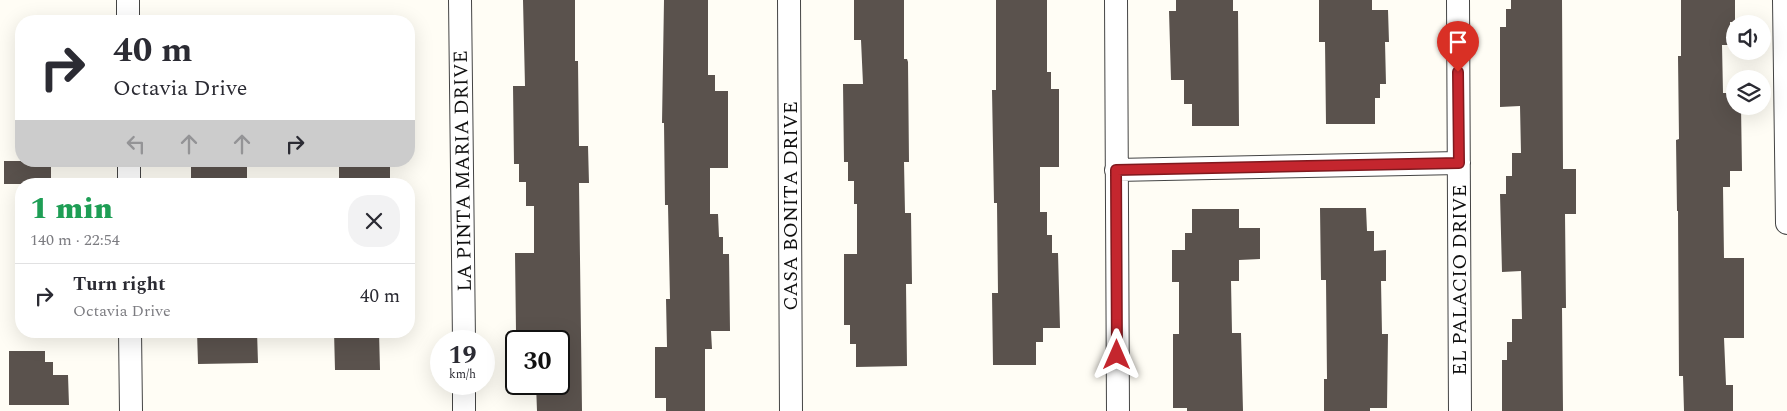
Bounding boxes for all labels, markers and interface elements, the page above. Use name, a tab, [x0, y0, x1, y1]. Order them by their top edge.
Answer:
map controls	[1726, 15, 1771, 115]
button: sound	[1726, 15, 1771, 60]
pin	[1437, 21, 1479, 72]
text: 40 m	[113, 24, 193, 77]
icon: arrive	[1444, 28, 1472, 56]
icon: right	[30, 35, 95, 100]
street label: LA PINTA MARIA DRIVE	[446, 50, 480, 292]
button: layers	[1726, 70, 1771, 115]
text: Octavia Drive	[113, 72, 247, 105]
street label: CASA BONITA DRIVE	[776, 101, 806, 311]
icon: left	[122, 130, 150, 158]
icon: ahead	[175, 130, 203, 158]
icon: ahead	[228, 130, 256, 158]
icon: right	[281, 130, 309, 158]
street label: EL PALACIO DRIVE	[1445, 184, 1475, 376]
text: 1 min	[30, 186, 113, 232]
button: close	[348, 195, 400, 247]
text: 140 m · 22:54	[30, 228, 120, 252]
text: Turn right	[73, 270, 166, 299]
icon: right	[30, 282, 58, 310]
text: 40 m	[360, 282, 400, 311]
text: Octavia Drive	[73, 299, 171, 323]
position arrow	[1090, 328, 1142, 380]
speed limit sign: 30	[505, 330, 570, 395]
text: 19	[448, 337, 477, 375]
text: km/h	[449, 365, 476, 384]

